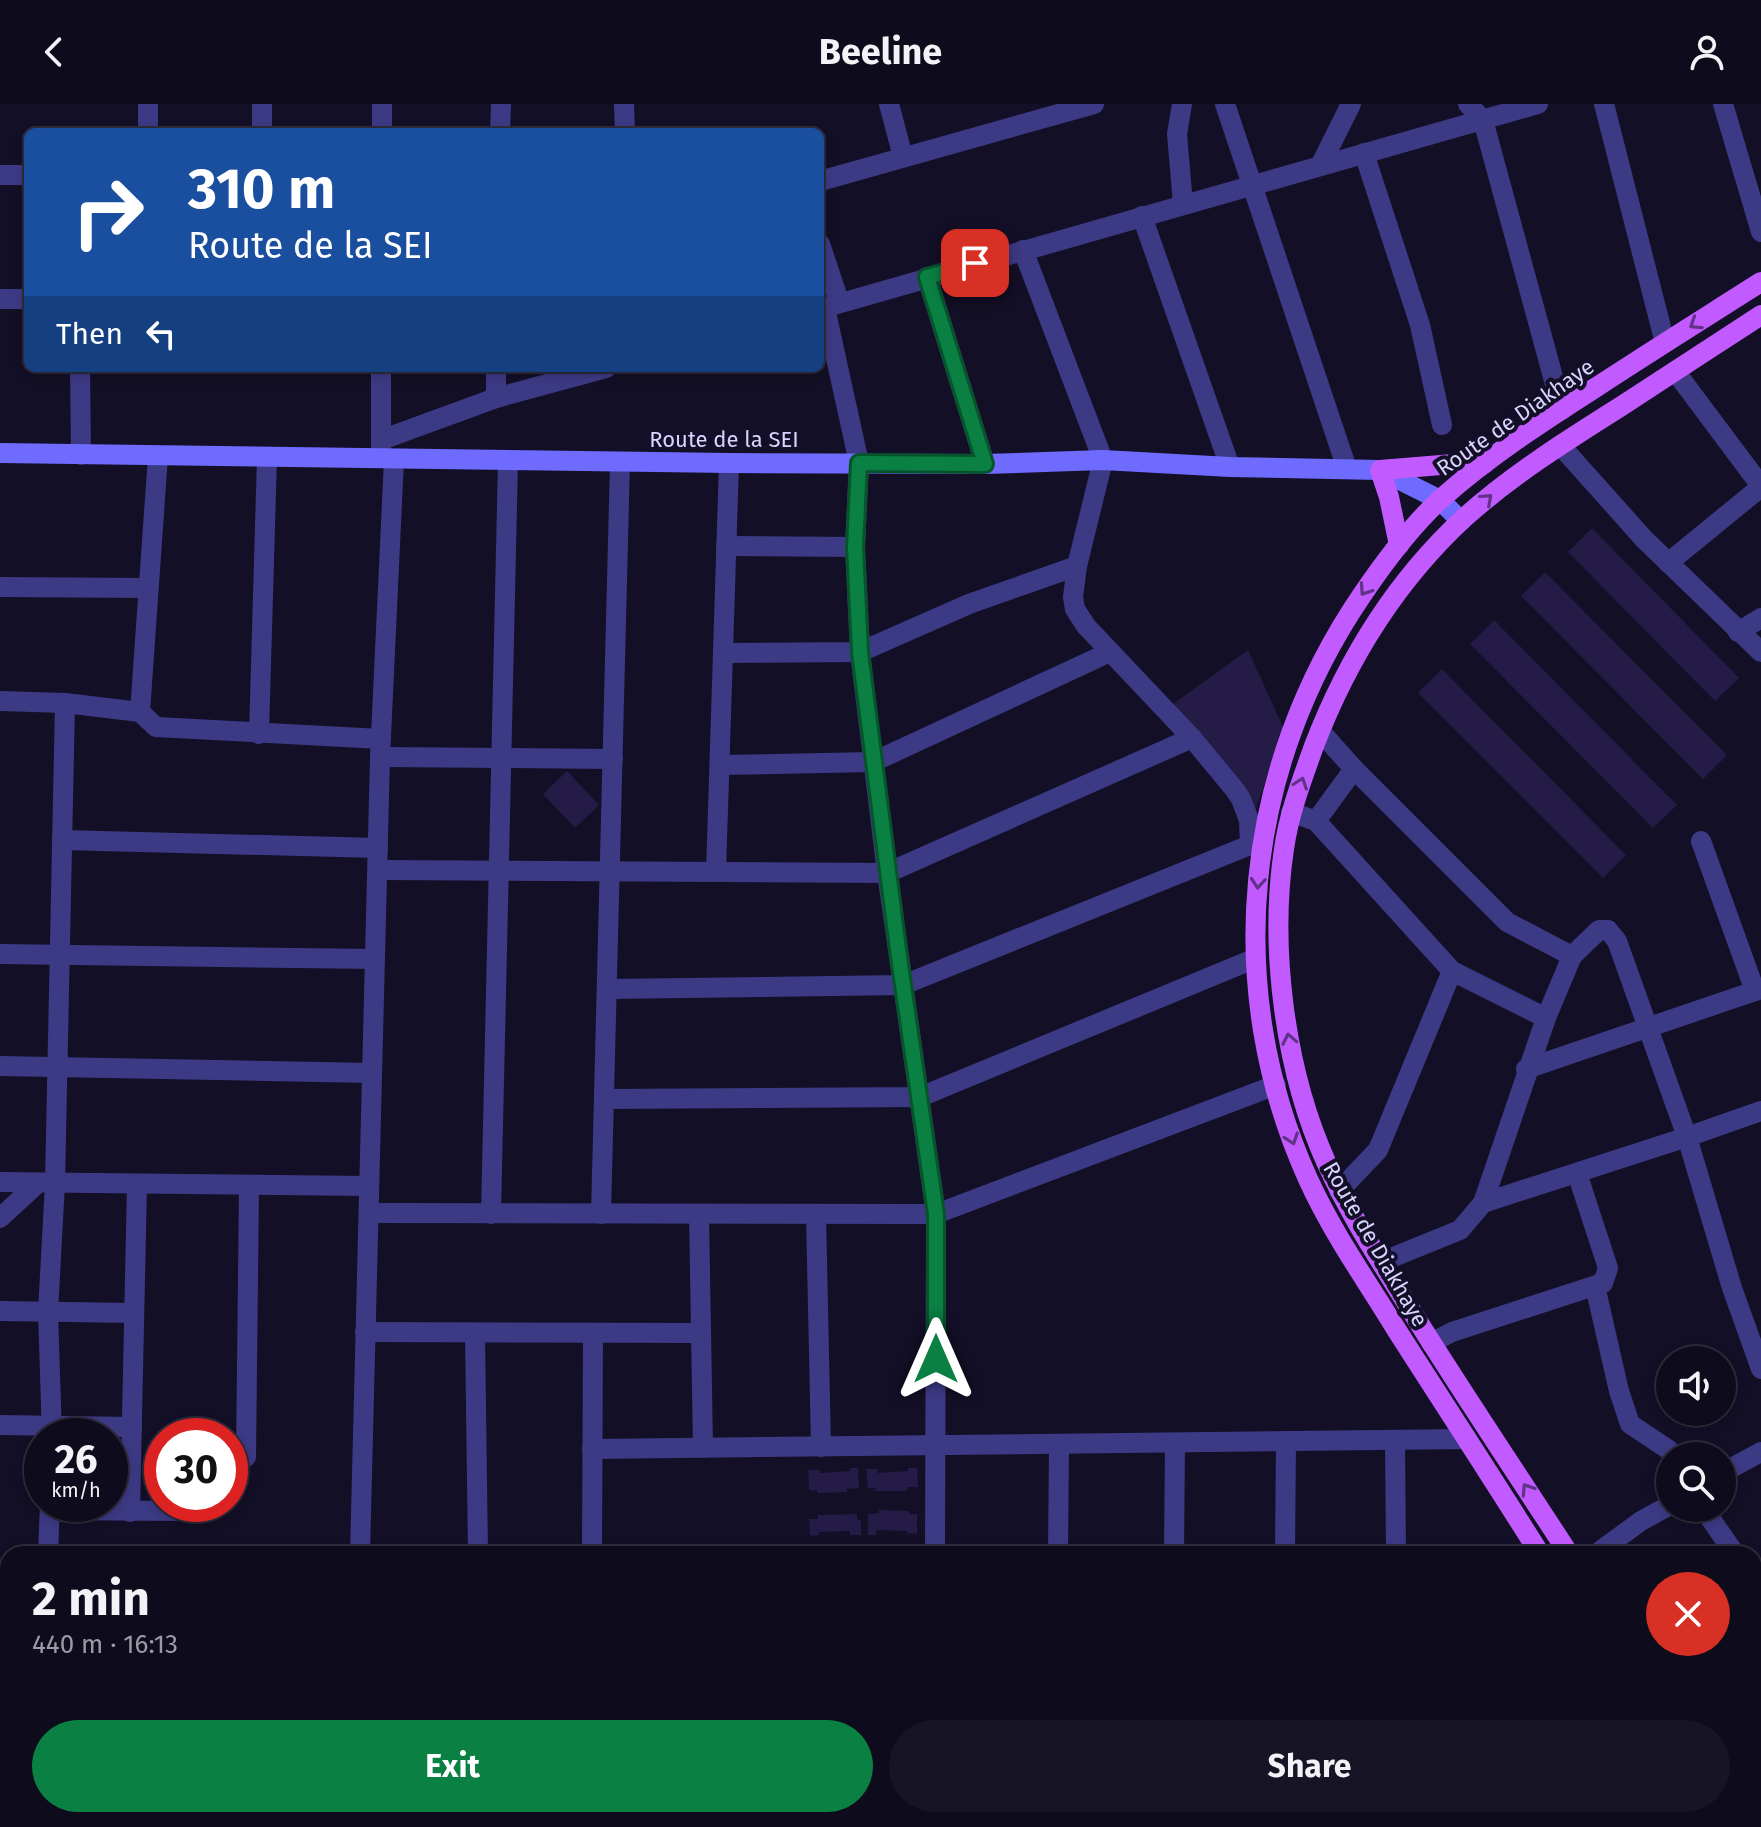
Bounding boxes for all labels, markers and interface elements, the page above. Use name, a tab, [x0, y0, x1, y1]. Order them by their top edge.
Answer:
icon: back	[32, 30, 76, 74]
text: Beeline	[819, 30, 942, 74]
icon: person	[1685, 30, 1729, 74]
text: 310 m	[188, 156, 335, 223]
icon: right	[56, 160, 160, 264]
text: Route de la SEI	[188, 224, 433, 268]
pin	[941, 229, 1009, 297]
icon: arrive	[953, 241, 997, 285]
icon: left	[139, 312, 183, 356]
one-way arrow	[1689, 314, 1704, 329]
text: Then	[56, 316, 123, 352]
street label: Route de Diakhaye	[1431, 353, 1599, 482]
street label: Route de la SEI	[649, 426, 799, 453]
one-way arrow	[1477, 494, 1492, 508]
one-way arrow	[1360, 582, 1375, 596]
one-way arrow	[1292, 776, 1308, 790]
one-way arrow	[1250, 877, 1267, 890]
one-way arrow	[1281, 1033, 1298, 1047]
one-way arrow	[1283, 1131, 1299, 1145]
street label: Route de Diakhaye	[1317, 1157, 1434, 1331]
position arrow	[894, 1317, 978, 1401]
map controls	[1656, 1346, 1736, 1522]
button: sound	[1656, 1346, 1736, 1426]
speed limit sign: 30	[144, 1418, 248, 1522]
text: 26	[54, 1436, 98, 1484]
button: search	[1656, 1442, 1736, 1522]
text: km/h	[51, 1478, 101, 1502]
one-way arrow	[1521, 1483, 1536, 1497]
text: 2 min	[32, 1570, 150, 1628]
button: close	[1646, 1572, 1730, 1656]
text: 440 m · 16:13	[32, 1629, 178, 1660]
button: Exit	[32, 1720, 873, 1812]
button: Share	[889, 1720, 1730, 1812]

